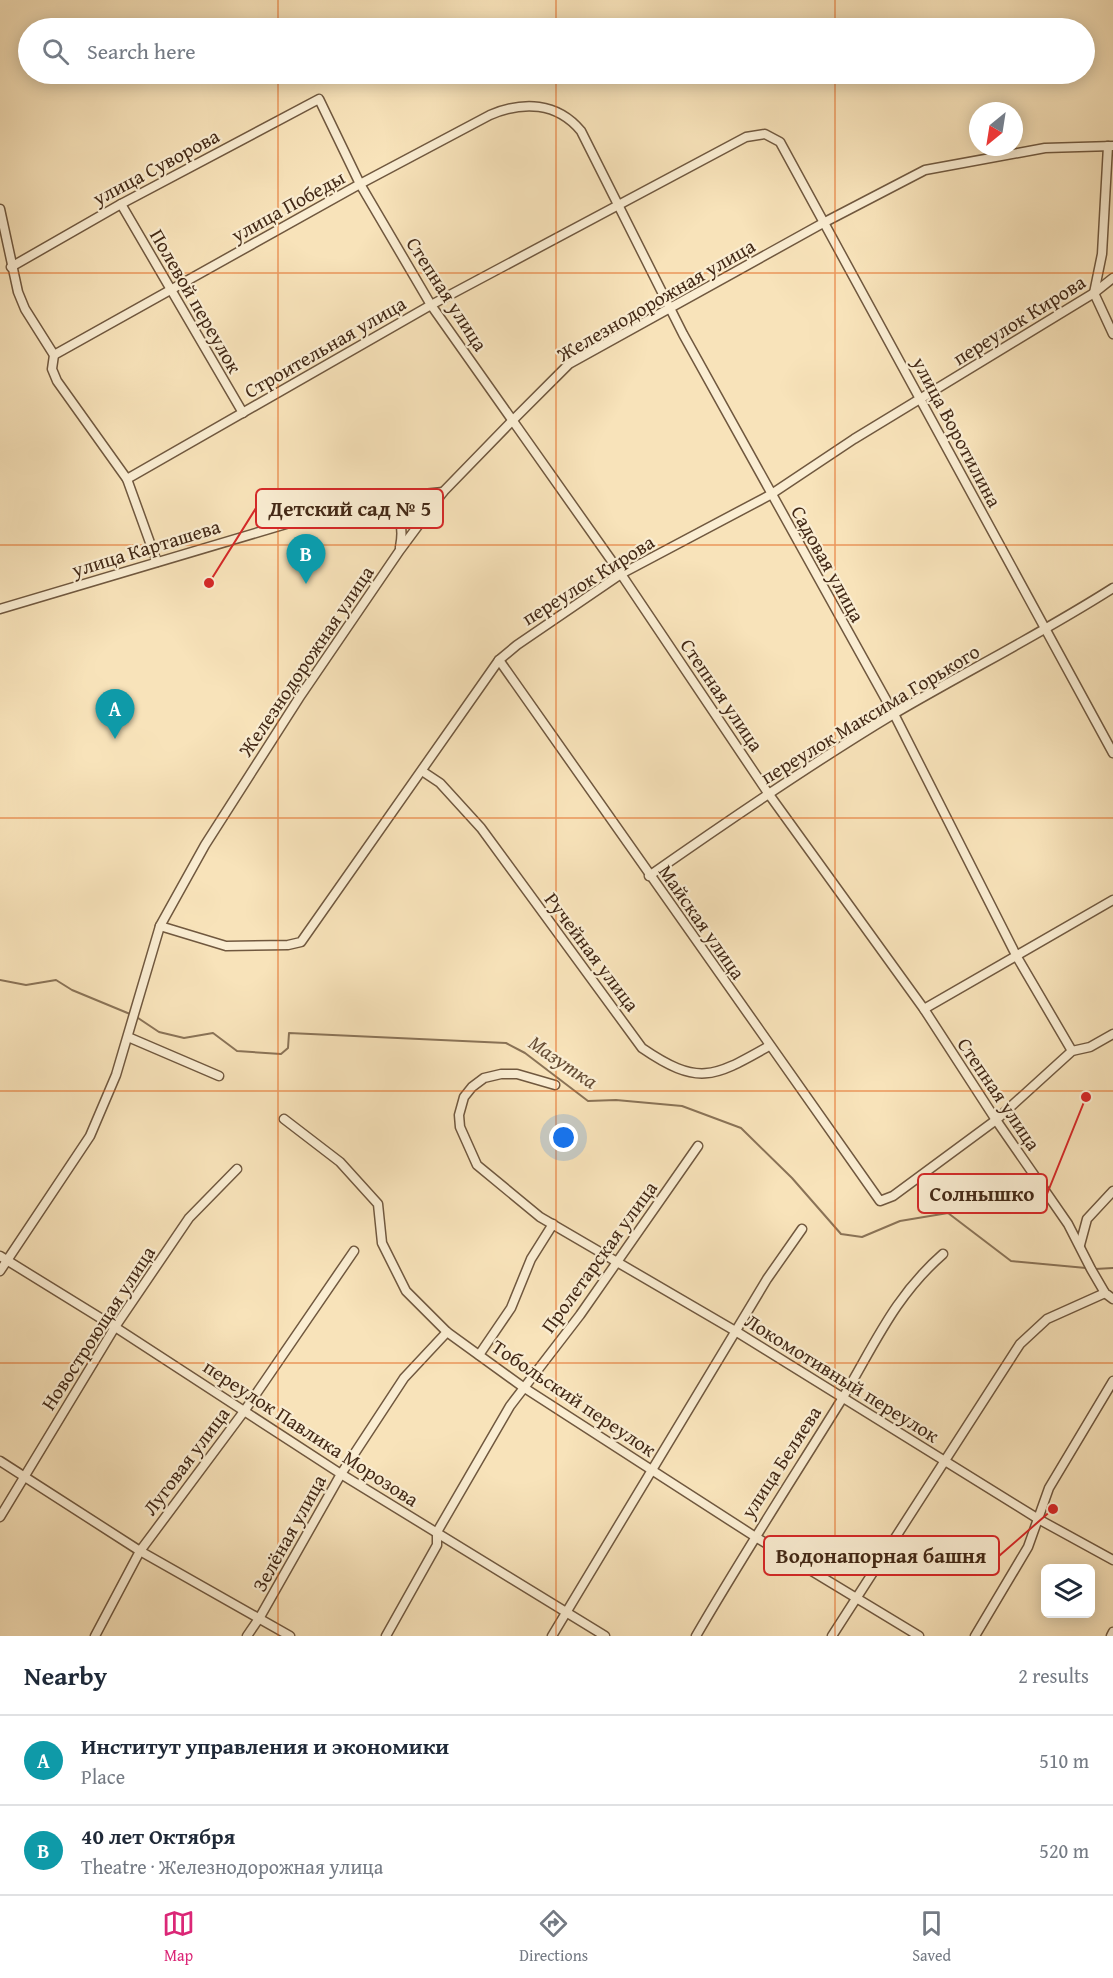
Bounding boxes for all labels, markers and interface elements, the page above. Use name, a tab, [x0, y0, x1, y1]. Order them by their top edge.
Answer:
search box	[18, 18, 1095, 84]
icon: search	[39, 35, 72, 68]
text: Search here	[87, 35, 196, 67]
north arrow	[969, 102, 1023, 156]
street label: улица Суворова	[86, 121, 225, 213]
street label: улица Победы	[225, 162, 350, 249]
street label: Полевой переулок	[143, 223, 250, 379]
street label: Степная улица	[400, 231, 495, 357]
street label: Железнодорожная улица	[550, 231, 761, 369]
street label: переулок Кирова	[947, 267, 1091, 372]
street label: Строительная улица	[238, 288, 411, 405]
street label: улица Воротилина	[905, 351, 1010, 512]
callout: Детский сад № 5	[256, 489, 443, 528]
text: Детский сад № 5	[268, 493, 431, 524]
street label: Садовая улица	[784, 500, 873, 628]
street label: улица Карташева	[67, 511, 224, 584]
street label: переулок Кирова	[516, 527, 660, 632]
pin: B	[286, 534, 326, 584]
street label: Железнодорожная улица	[230, 559, 381, 763]
street label: Степная улица	[674, 632, 771, 757]
street label: переулок Максима Горького	[755, 636, 985, 791]
pin: A	[96, 690, 134, 739]
street label: Майская улица	[652, 858, 753, 986]
street label: Ручейная улица	[538, 886, 647, 1018]
water label: Мазутка	[522, 1027, 604, 1096]
street label: Степная улица	[951, 1031, 1048, 1156]
your location	[549, 1123, 578, 1152]
street label: Пролетарская улица	[533, 1174, 664, 1339]
callout: Солнышко	[918, 1174, 1047, 1213]
text: Солнышко	[930, 1178, 1034, 1209]
street label: Новостроющая улица	[33, 1239, 162, 1416]
street label: Локомотивный переулок	[740, 1306, 945, 1450]
street label: Тобольский переулок	[486, 1332, 663, 1464]
street label: переулок Павлика Морозова	[198, 1352, 425, 1514]
street label: улица Беляева	[733, 1399, 828, 1525]
street label: Луговая улица	[135, 1400, 236, 1521]
street label: Зелёная улица	[244, 1469, 333, 1597]
callout: Водонапорная башня	[764, 1536, 999, 1575]
text: Водонапорная башня	[776, 1540, 986, 1571]
map controls	[1041, 1564, 1095, 1618]
button: layers	[1041, 1564, 1095, 1618]
text: Nearby	[24, 1656, 107, 1695]
text: 2 results	[1018, 1661, 1089, 1690]
text: Институт управления и экономики	[81, 1730, 449, 1762]
text: A	[37, 1746, 50, 1775]
text: 510 m	[1039, 1746, 1089, 1775]
text: Place	[81, 1762, 125, 1791]
text: 40 лет Октября	[81, 1820, 235, 1852]
text: B	[37, 1836, 50, 1865]
text: 520 m	[1039, 1836, 1089, 1865]
text: Theatre · Железнодорожная улица	[81, 1852, 383, 1881]
tab: Map	[162, 1907, 195, 1967]
tab: Directions	[519, 1907, 588, 1967]
tab: Saved	[912, 1907, 951, 1967]

